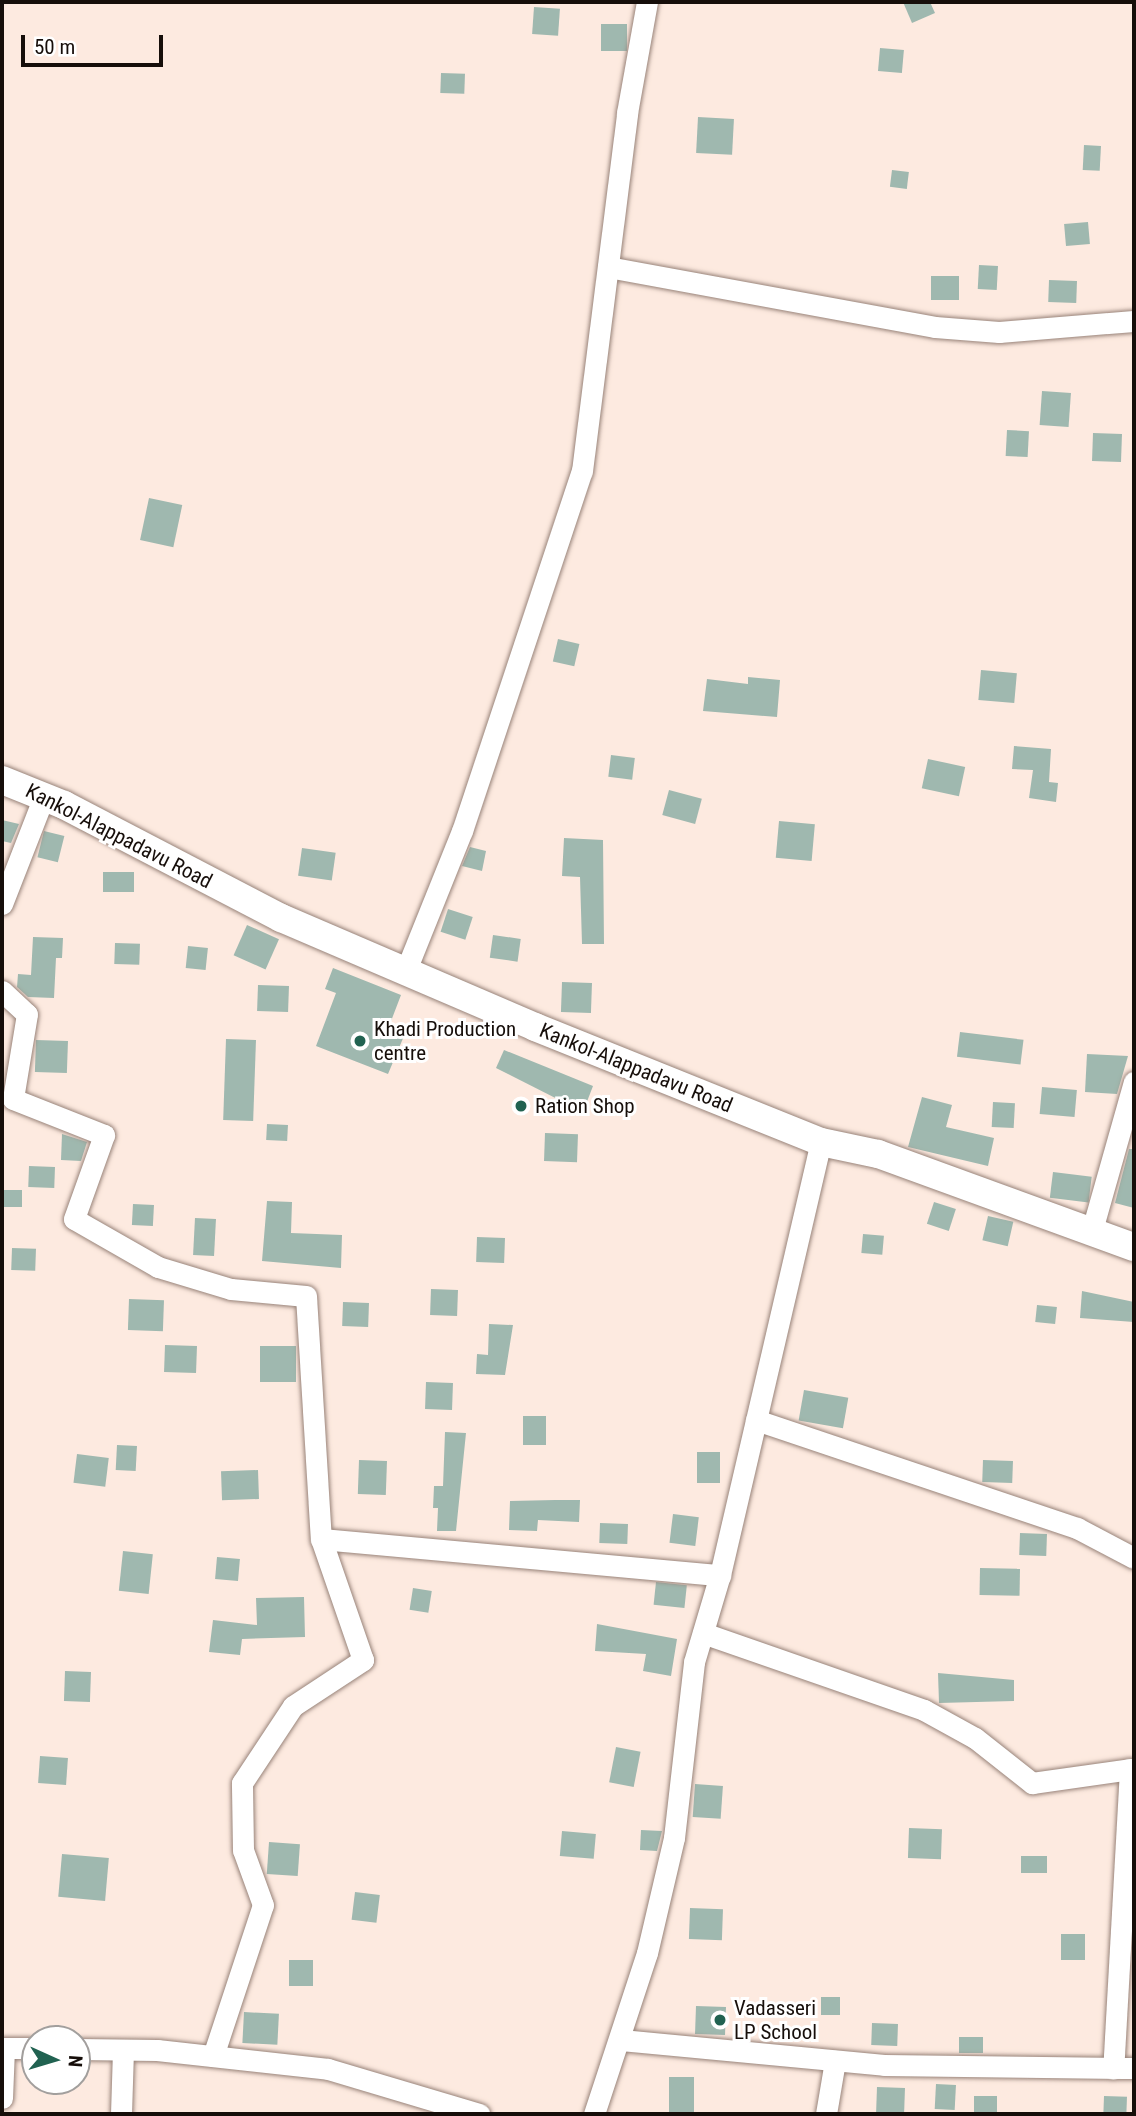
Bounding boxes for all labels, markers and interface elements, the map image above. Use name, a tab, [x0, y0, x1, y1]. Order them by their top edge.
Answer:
scale bar	[24, 21, 166, 65]
text: 50 m	[34, 35, 75, 59]
street label: Kankol-Alappadavu Road	[22, 778, 216, 894]
place label: Khadi Production centre	[374, 1016, 516, 1066]
street label: Kankol-Alappadavu Road	[536, 1018, 736, 1118]
marker: Khadi Production centre	[352, 1033, 368, 1049]
place label: Ration Shop	[535, 1093, 635, 1119]
marker: Ration Shop	[513, 1098, 529, 1114]
place label: Vadasseri LP School	[734, 1995, 817, 2045]
marker: Vadasseri LP School	[712, 2012, 728, 2028]
north arrow	[21, 2025, 91, 2095]
text: N	[64, 2055, 87, 2068]

